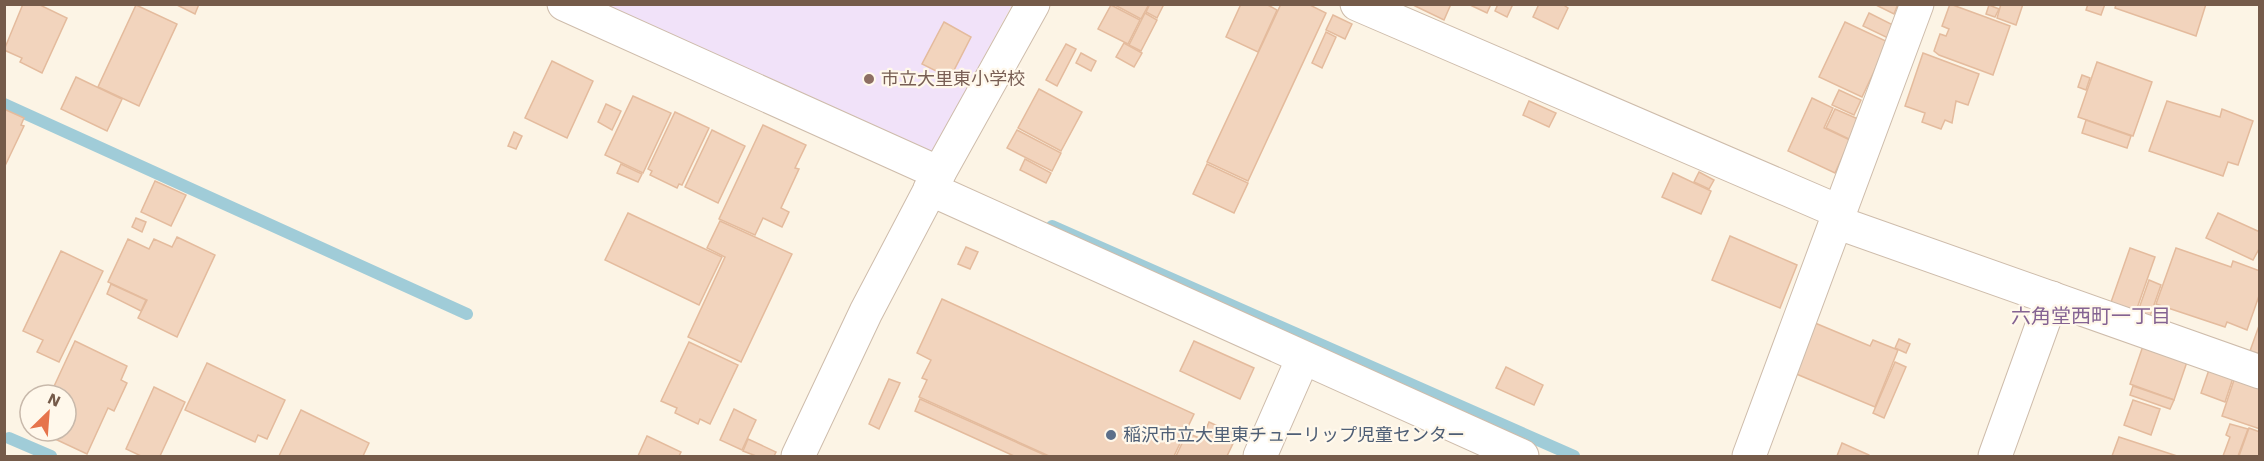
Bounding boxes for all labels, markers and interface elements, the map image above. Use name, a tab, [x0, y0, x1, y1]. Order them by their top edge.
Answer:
place label: 市立大里東小学校	[881, 68, 1025, 89]
marker: 市立大里東小学校	[862, 72, 876, 86]
district label: 六角堂西町一丁目	[2011, 304, 2171, 328]
north arrow	[18, 383, 78, 443]
text: N	[45, 389, 64, 411]
place label: 稲沢市立大里東チューリップ児童センター	[1123, 424, 1465, 445]
marker: 稲沢市立大里東チューリップ児童センター	[1104, 428, 1118, 442]

